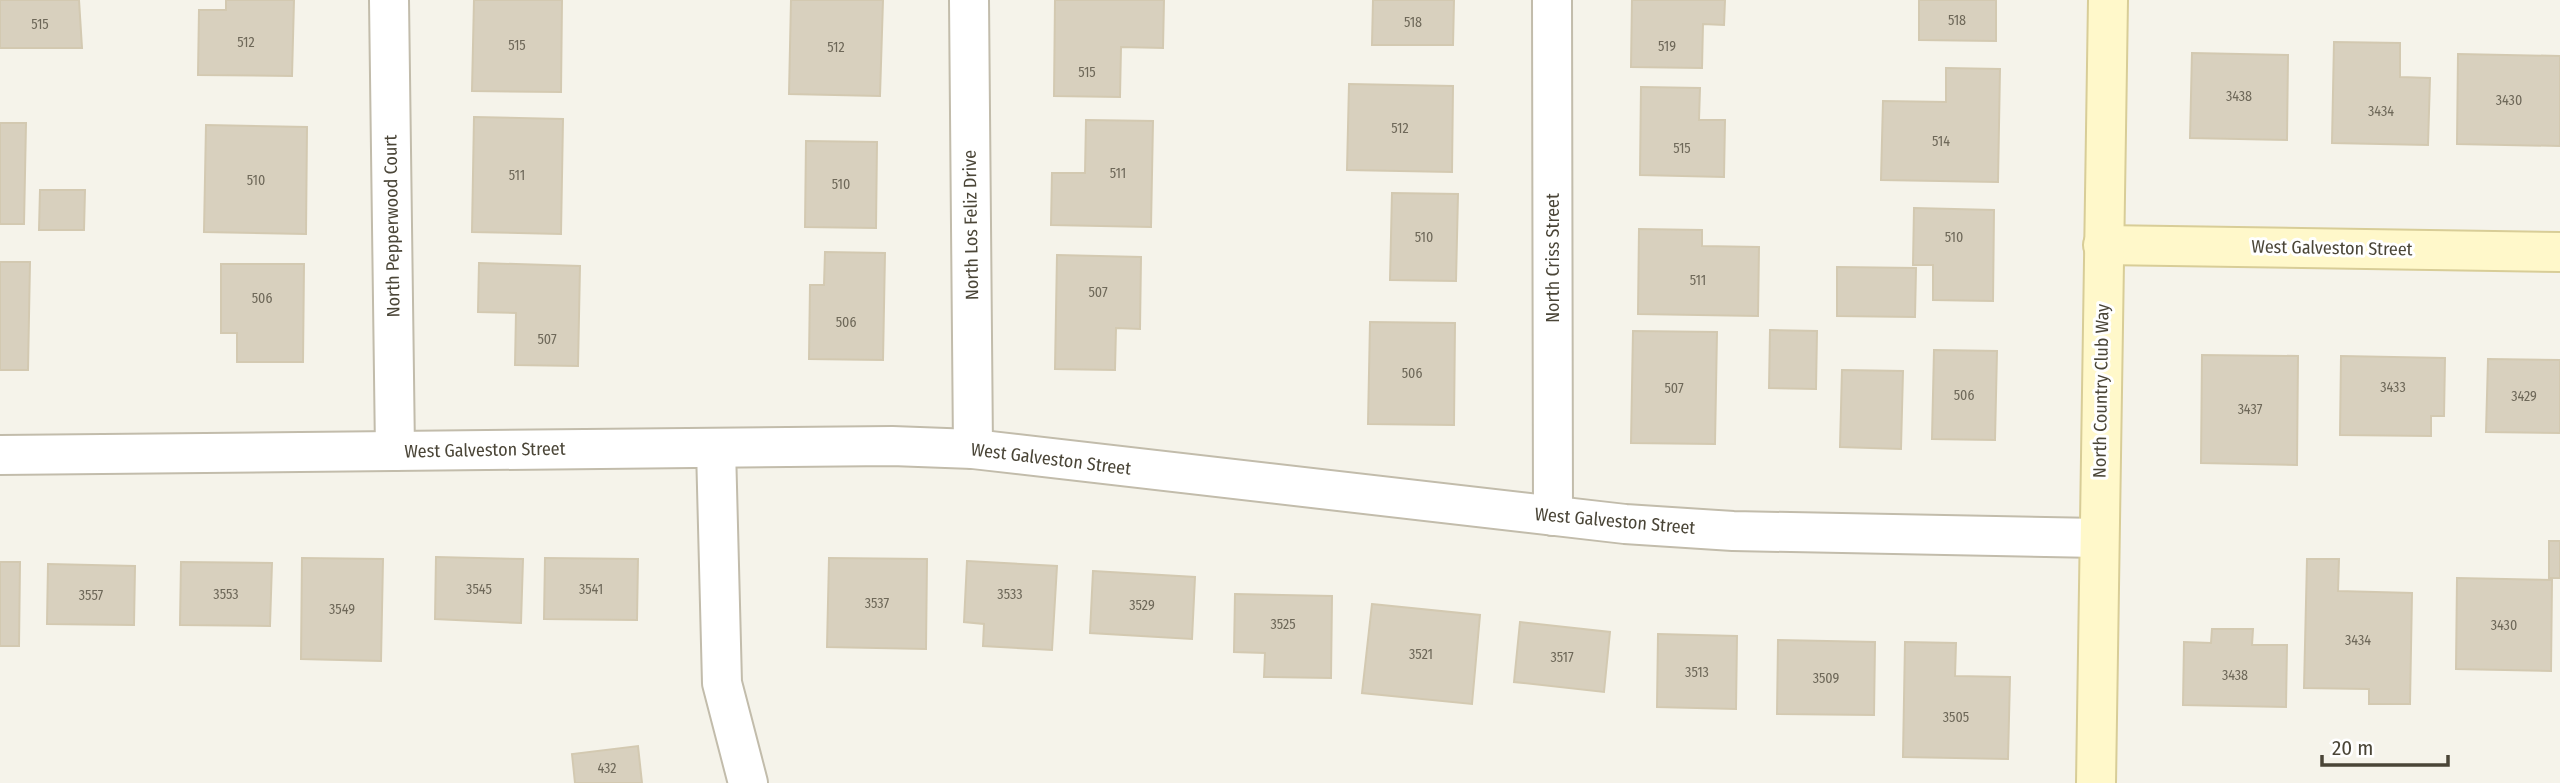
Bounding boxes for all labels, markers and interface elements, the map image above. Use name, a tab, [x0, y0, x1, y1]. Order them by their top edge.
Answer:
house number: 518	[1948, 12, 1966, 29]
house number: 518	[1404, 14, 1422, 31]
house number: 515	[31, 16, 49, 33]
house number: 512	[237, 34, 255, 51]
house number: 515	[508, 37, 526, 54]
house number: 519	[1658, 38, 1676, 55]
house number: 512	[827, 39, 845, 56]
house number: 515	[1078, 64, 1096, 81]
house number: 3438	[2226, 88, 2252, 105]
house number: 3430	[2496, 92, 2522, 109]
house number: 3434	[2368, 103, 2394, 120]
house number: 512	[1391, 120, 1409, 137]
house number: 514	[1932, 133, 1950, 150]
street label: North Pepperwood Court	[379, 134, 405, 318]
house number: 515	[1673, 140, 1691, 157]
street label: North Los Feliz Drive	[959, 150, 983, 300]
house number: 511	[1110, 165, 1126, 182]
house number: 511	[509, 167, 525, 184]
house number: 510	[247, 172, 265, 189]
house number: 510	[832, 176, 850, 193]
street label: North Criss Street	[1542, 193, 1564, 323]
house number: 510	[1415, 229, 1433, 246]
house number: 510	[1945, 229, 1963, 246]
street label: West Galveston Street	[2251, 236, 2413, 260]
house number: 511	[1690, 272, 1706, 289]
house number: 507	[1088, 284, 1108, 301]
house number: 506	[252, 290, 272, 307]
street label: North Country Club Way	[2088, 304, 2114, 478]
house number: 506	[836, 314, 856, 331]
house number: 507	[537, 331, 557, 348]
house number: 506	[1402, 365, 1422, 382]
house number: 3433	[2380, 379, 2406, 396]
house number: 507	[1664, 380, 1684, 397]
house number: 506	[1954, 387, 1974, 404]
house number: 3429	[2511, 388, 2537, 405]
house number: 3437	[2238, 401, 2263, 418]
street label: West Galveston Street	[404, 438, 566, 462]
street label: West Galveston Street	[970, 438, 1132, 480]
street label: West Galveston Street	[1534, 503, 1696, 539]
house number: 3545	[466, 581, 492, 598]
house number: 3541	[579, 581, 603, 598]
house number: 3553	[213, 586, 239, 603]
house number: 3533	[997, 586, 1023, 603]
house number: 3557	[79, 587, 104, 604]
house number: 3537	[865, 595, 890, 612]
house number: 3529	[1129, 597, 1155, 614]
house number: 3549	[329, 601, 355, 618]
house number: 3525	[1270, 616, 1296, 633]
house number: 3430	[2491, 617, 2517, 634]
house number: 3434	[2345, 632, 2371, 649]
house number: 3521	[1409, 646, 1433, 663]
house number: 3517	[1550, 649, 1574, 666]
house number: 3513	[1685, 664, 1709, 681]
house number: 3438	[2222, 667, 2248, 684]
house number: 3509	[1813, 670, 1840, 687]
house number: 3505	[1943, 709, 1969, 726]
scale bar	[2322, 724, 2448, 768]
text: 20 m	[2332, 735, 2373, 761]
house number: 432	[598, 760, 616, 777]

